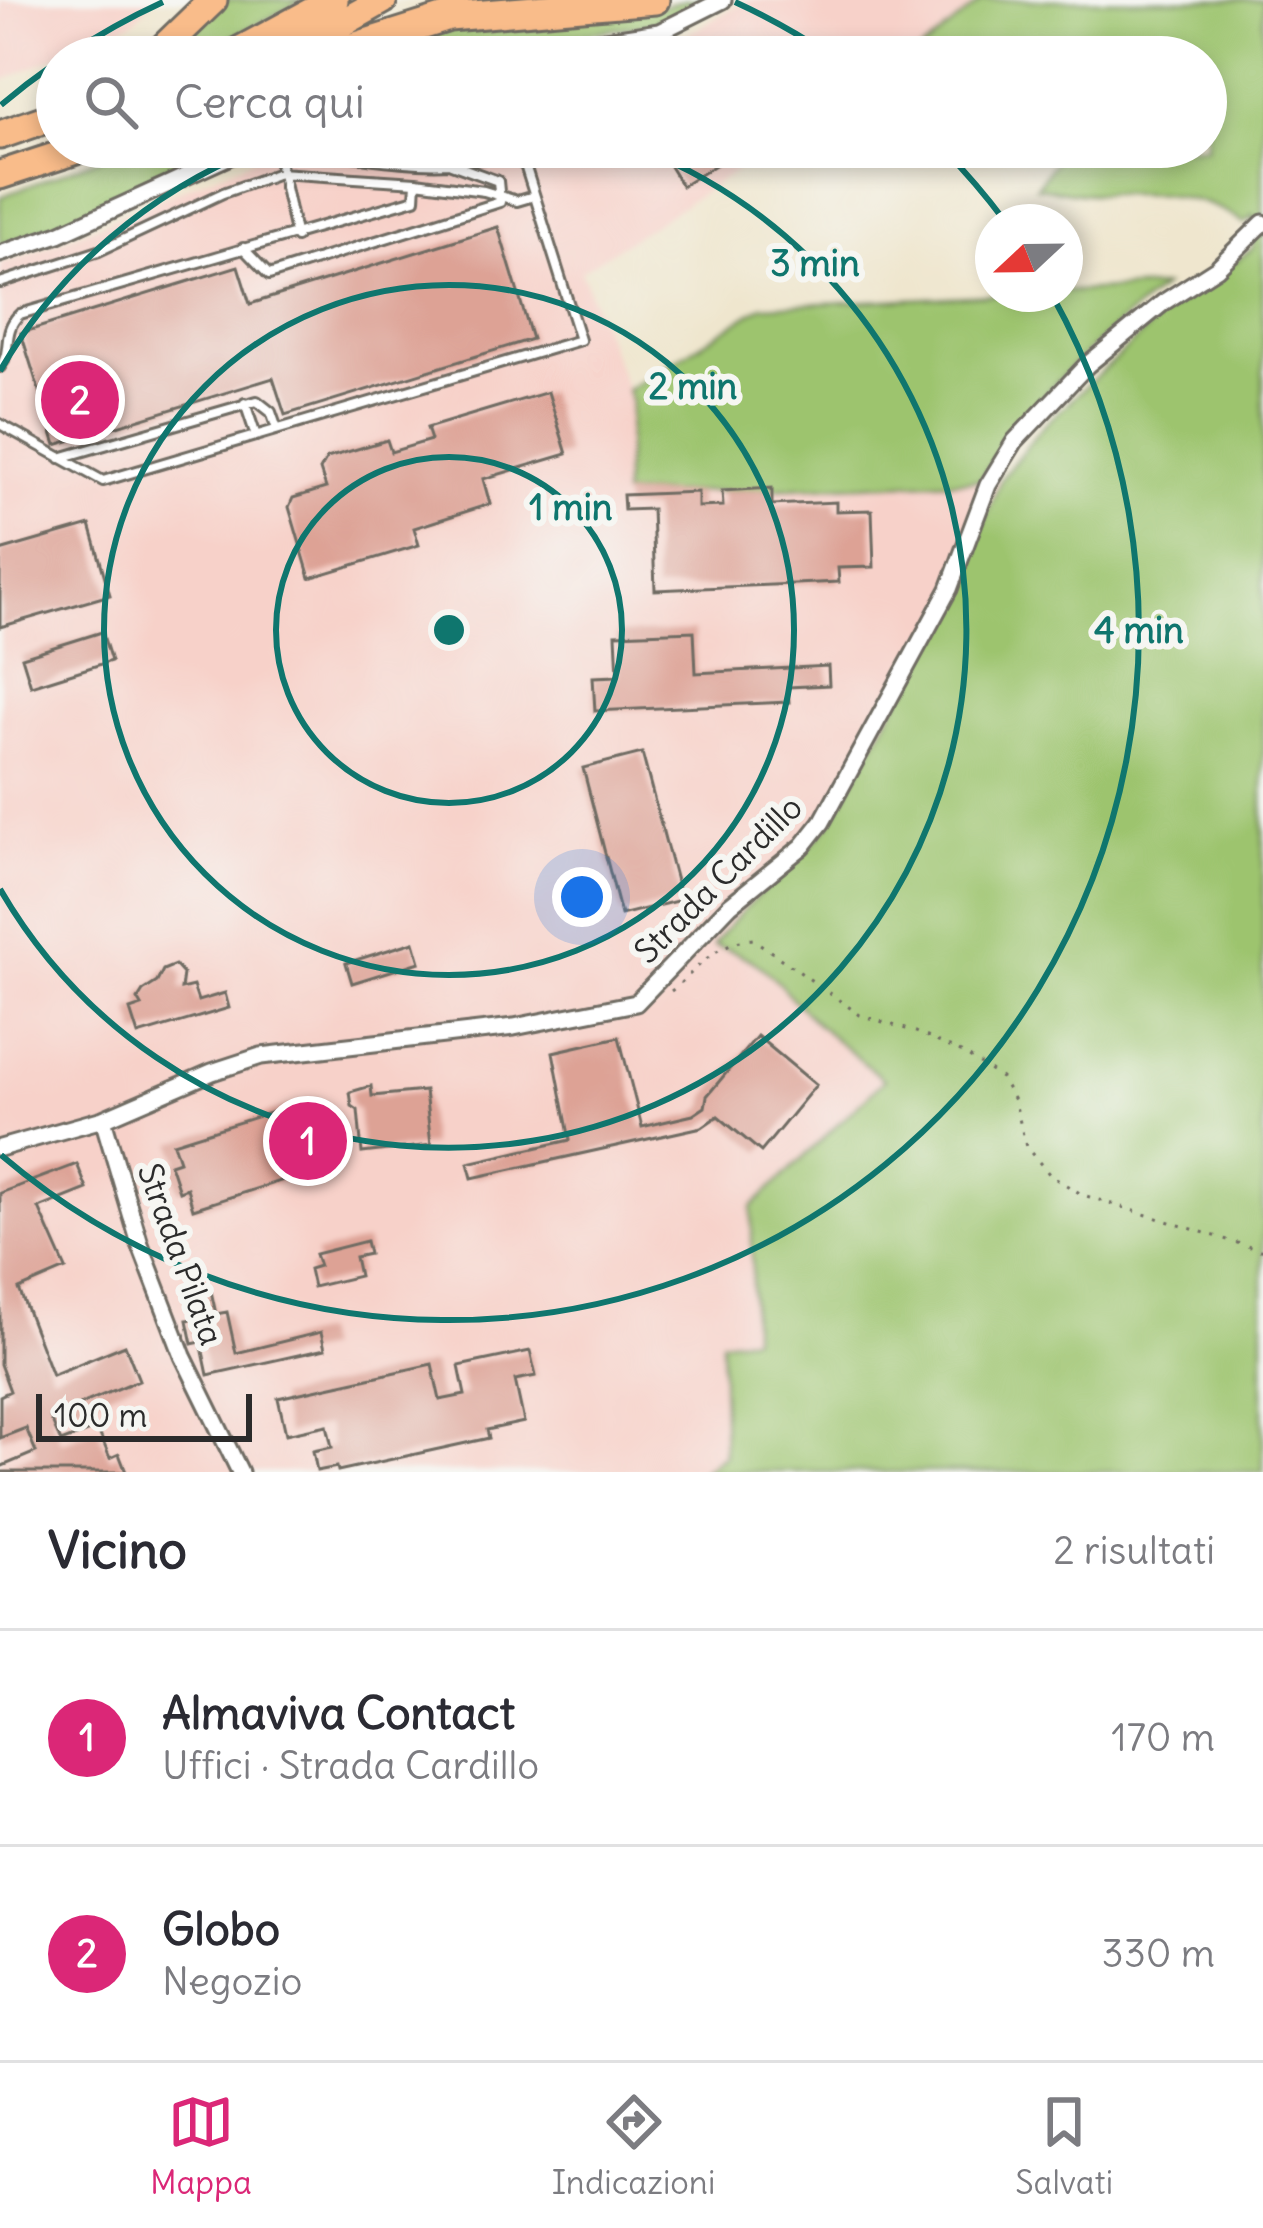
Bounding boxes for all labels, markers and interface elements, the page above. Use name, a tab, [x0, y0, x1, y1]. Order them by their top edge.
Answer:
search box	[36, 36, 1227, 168]
icon: search	[78, 69, 144, 135]
text: Cerca qui	[174, 74, 365, 130]
north arrow	[975, 204, 1083, 312]
text: 3 min	[770, 241, 860, 286]
pin: 2	[41, 355, 119, 445]
text: 2 min	[649, 364, 738, 409]
text: 1 min	[529, 485, 613, 530]
text: 4 min	[1094, 608, 1184, 653]
centre of rings	[428, 609, 470, 651]
street label: Strada Cardillo	[625, 786, 811, 972]
your location	[552, 867, 612, 927]
pin: 1	[269, 1096, 347, 1186]
street label: Strada Pilata	[129, 1157, 233, 1351]
scale bar	[36, 1388, 252, 1441]
text: 100 m	[54, 1394, 147, 1436]
text: Vicino	[48, 1518, 187, 1582]
text: 2 risultati	[1053, 1526, 1215, 1575]
text: Almaviva Contact	[162, 1685, 515, 1741]
text: 1	[79, 1713, 95, 1762]
text: 170 m	[1111, 1713, 1215, 1762]
text: Uffici · Strada Cardillo	[162, 1741, 539, 1790]
text: Globo	[162, 1901, 280, 1957]
text: 2	[76, 1929, 98, 1978]
text: 330 m	[1102, 1929, 1215, 1978]
text: Negozio	[162, 1957, 302, 2006]
tab: Mappa	[150, 2089, 252, 2203]
tab: Indicazioni	[552, 2089, 715, 2203]
tab: Salvati	[1015, 2089, 1113, 2203]

